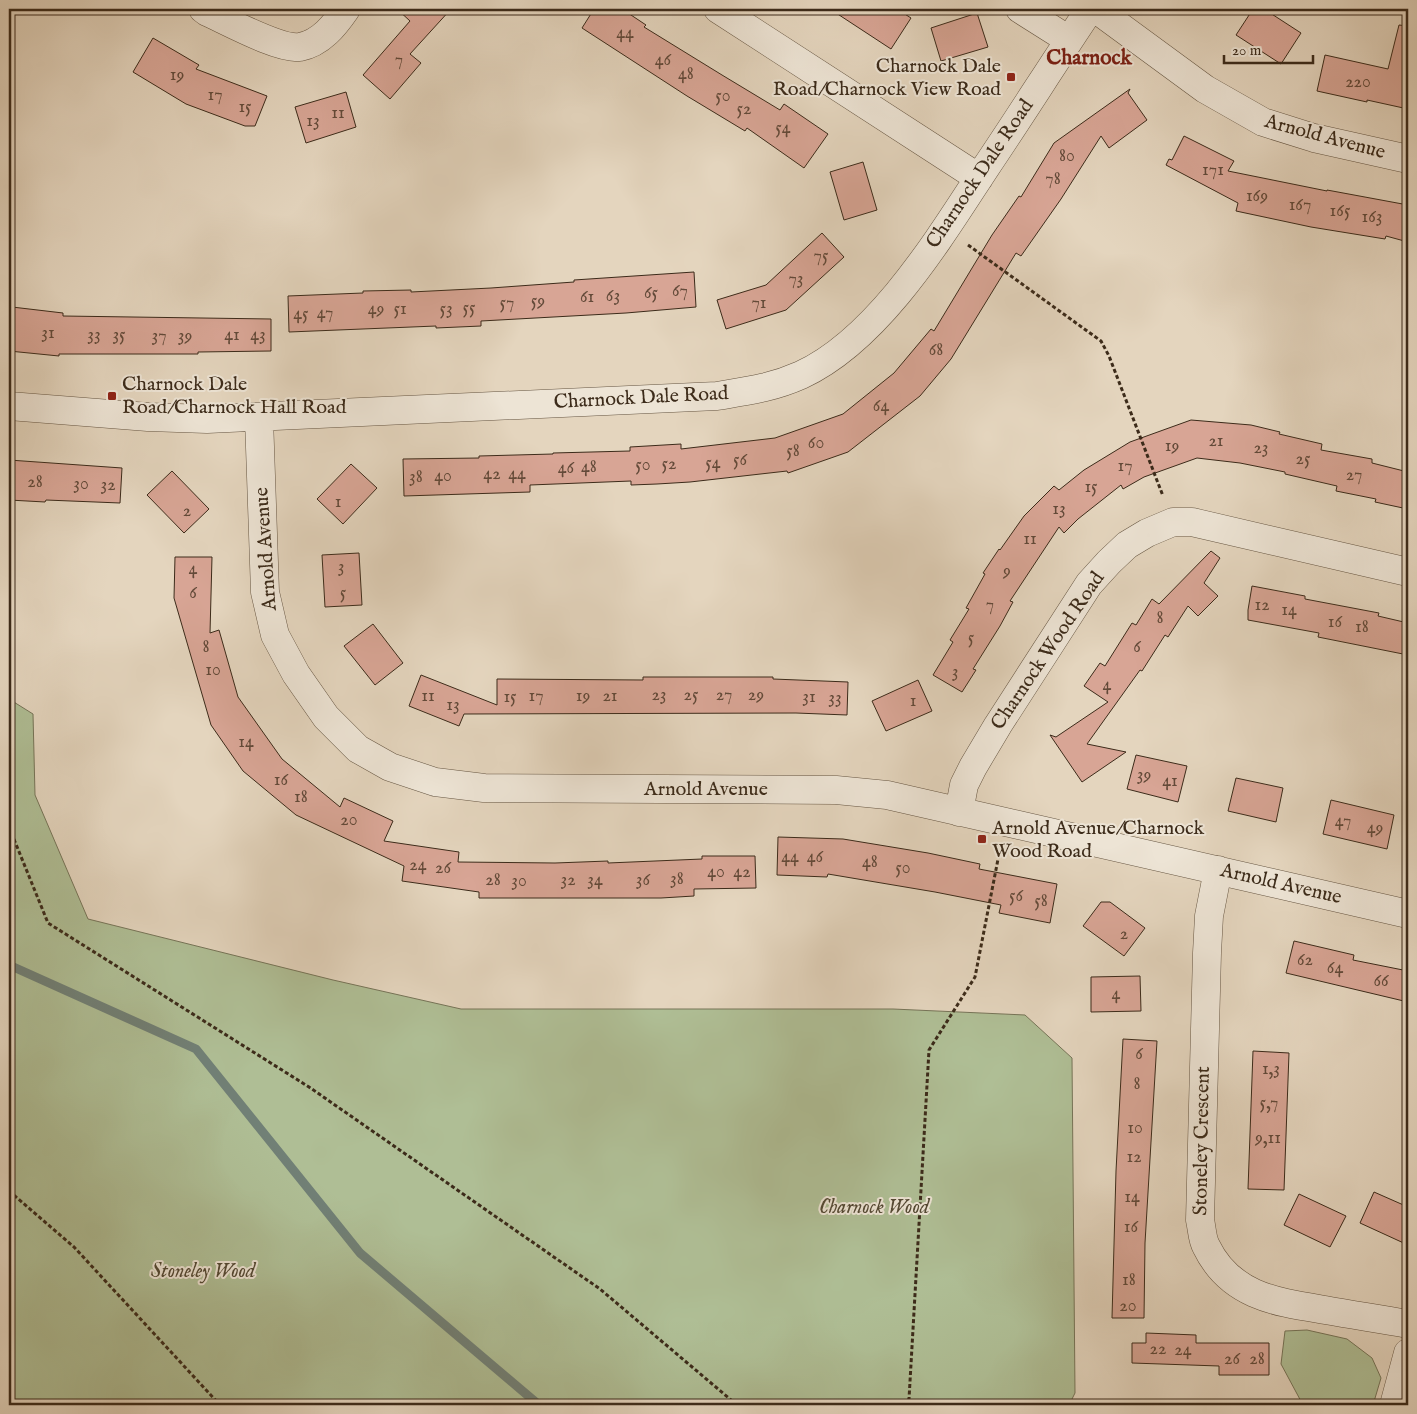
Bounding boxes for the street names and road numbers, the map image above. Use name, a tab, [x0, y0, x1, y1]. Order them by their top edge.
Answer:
street label: Charnock Dale Road	[921, 94, 1039, 253]
street label: Arnold Avenue	[1261, 109, 1388, 165]
street label: Charnock Dale Road	[553, 381, 729, 415]
street label: Arnold Avenue	[249, 486, 283, 613]
street label: Charnock Wood Road	[986, 567, 1111, 735]
street label: Arnold Avenue	[643, 777, 768, 802]
street label: Arnold Avenue	[1217, 858, 1344, 910]
street label: Stoneley Crescent	[1188, 1066, 1216, 1216]

